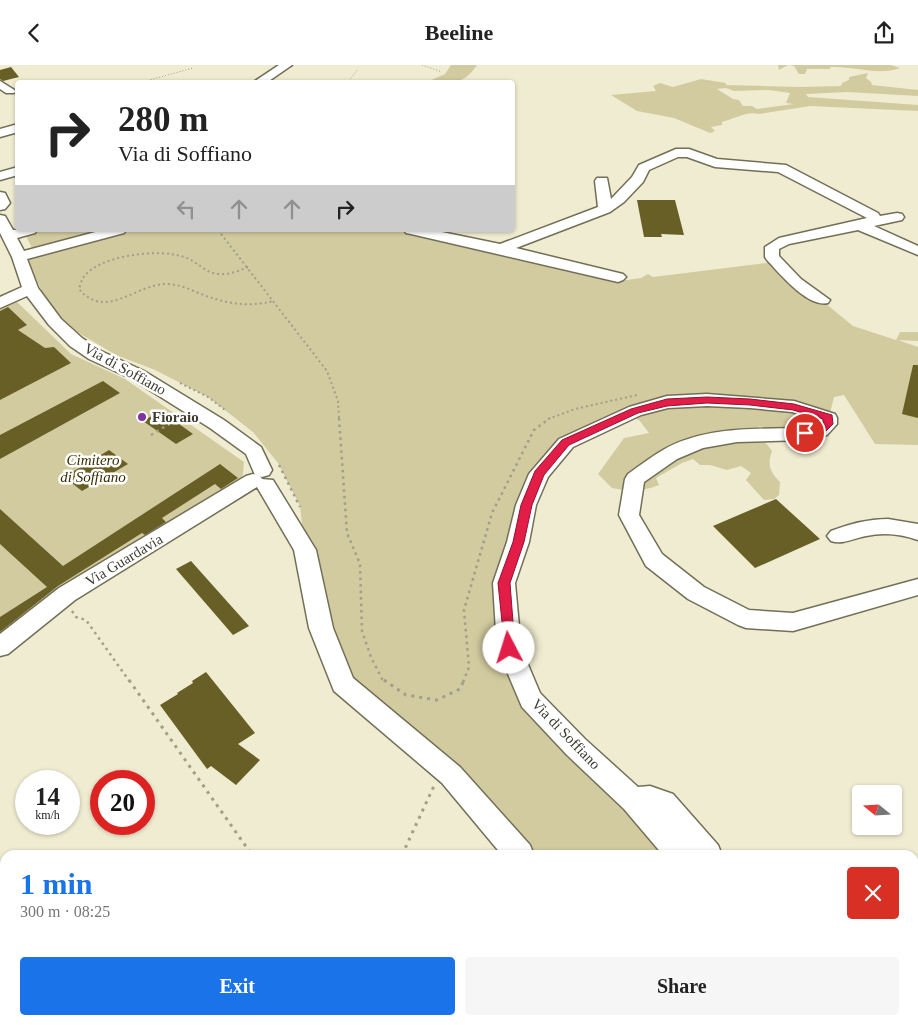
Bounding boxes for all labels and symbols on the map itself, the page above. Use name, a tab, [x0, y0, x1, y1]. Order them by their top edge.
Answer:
street label: Via di Soffiano	[81, 340, 169, 398]
place label: Fioraio	[152, 409, 199, 425]
marker: Fioraio	[136, 411, 148, 423]
pin	[784, 412, 826, 454]
park label: Cimitero di Soffiano	[60, 452, 126, 485]
street label: Via Guardavia	[83, 531, 166, 589]
position arrow	[482, 621, 534, 673]
street label: Via di Soffiano	[529, 696, 603, 772]
speed limit sign: 20	[90, 770, 155, 835]
north arrow	[852, 785, 902, 835]

